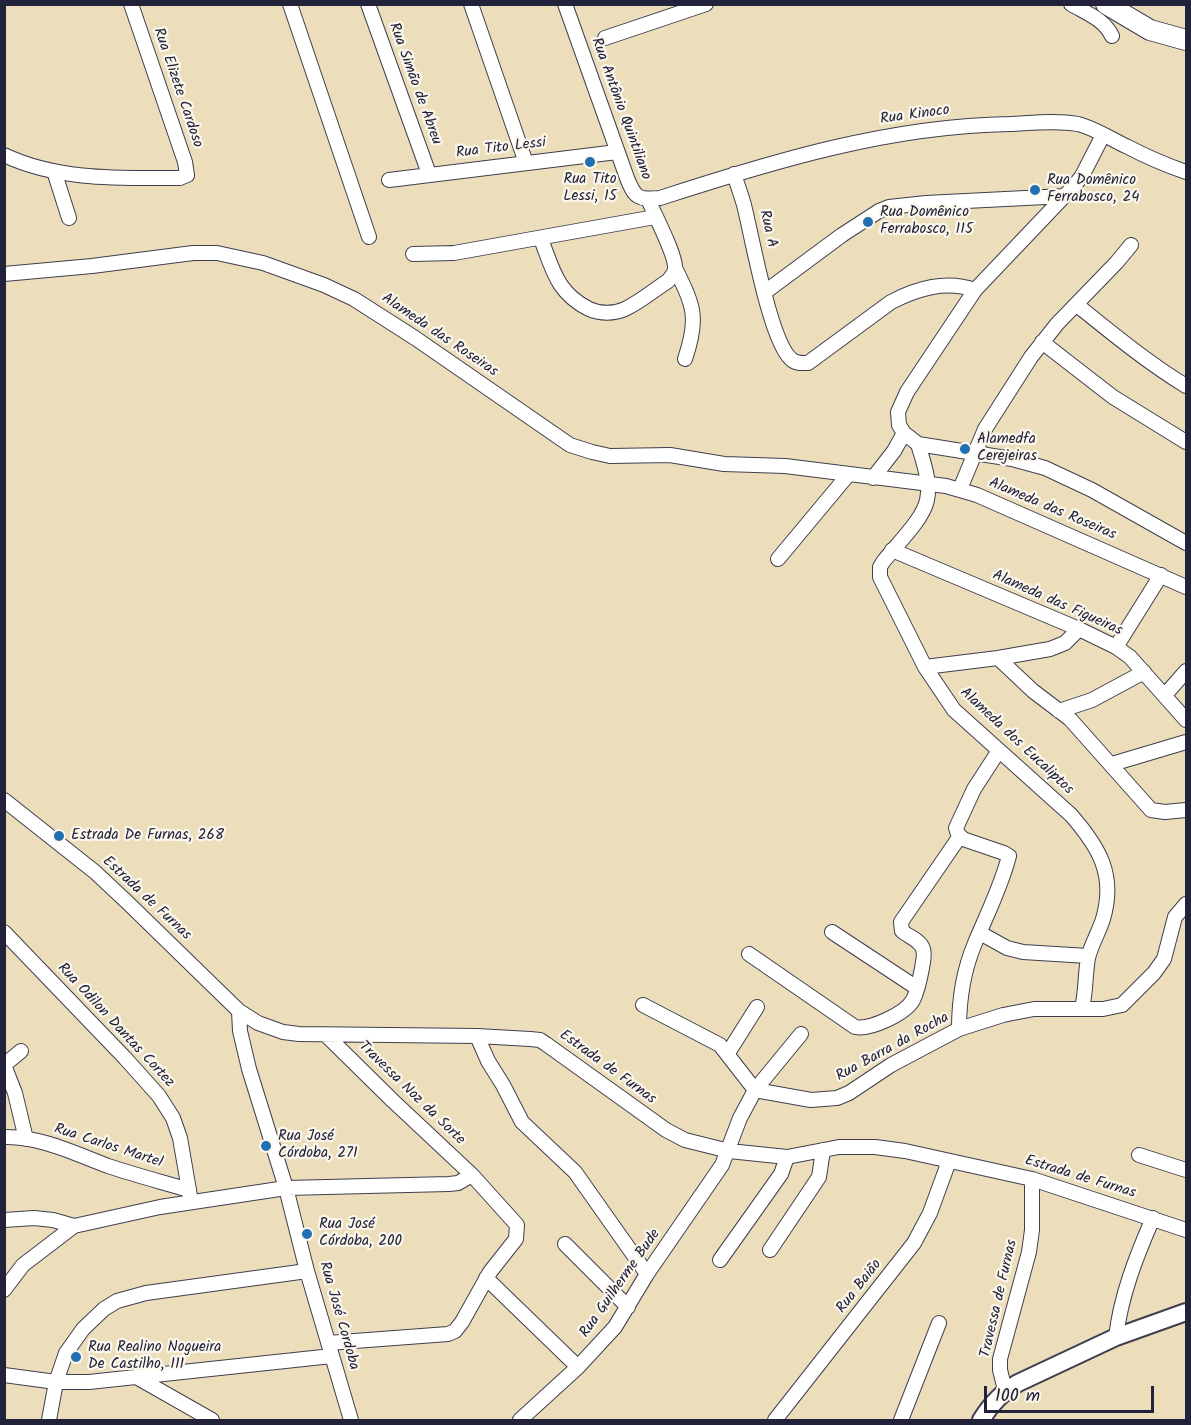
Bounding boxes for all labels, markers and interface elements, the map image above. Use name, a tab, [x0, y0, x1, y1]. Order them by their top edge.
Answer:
street label: Rua Simão de Abreu	[384, 21, 444, 147]
street label: Rua Elizete Cardoso	[148, 26, 206, 150]
street label: Rua Antônio Quintiliano	[586, 35, 654, 183]
street label: Rua Kinoco	[879, 102, 951, 130]
street label: Rua Tito Lessi	[455, 135, 547, 163]
marker: Rua Tito Lessi, 15	[583, 155, 597, 169]
place label: Rua Tito Lessi, 15	[563, 171, 617, 206]
place label: Rua Domênico Ferrabosco, 24	[1047, 172, 1140, 207]
marker: Rua Domênico Ferrabosco, 24	[1028, 183, 1042, 197]
place label: Rua Domênico Ferrabosco, 115	[880, 204, 973, 239]
street label: Rua A	[754, 208, 780, 250]
marker: Rua Domênico Ferrabosco, 115	[861, 215, 875, 229]
street label: Alameda das Roseiras	[377, 290, 501, 382]
place label: Alamedfa Cerejeiras	[977, 431, 1037, 466]
marker: Alamedfa Cerejeiras	[958, 442, 972, 456]
street label: Alameda das Roseiras	[986, 475, 1118, 545]
street label: Alameda das Figueiras	[989, 567, 1125, 641]
street label: Alameda dos Eucaliptos	[955, 685, 1077, 799]
place label: Estrada De Furnas, 268	[71, 827, 224, 845]
marker: Estrada De Furnas, 268	[52, 829, 66, 843]
street label: Estrada de Furnas	[98, 853, 194, 945]
street label: Rua Odilon Dantas Cortez	[53, 960, 177, 1092]
street label: Rua Barra da Rocha	[833, 1009, 953, 1087]
street label: Estrada de Furnas	[555, 1027, 659, 1109]
street label: Travessa Noz da Sorte	[354, 1038, 468, 1150]
street label: Rua Carlos Martel	[52, 1121, 164, 1173]
place label: Rua José Córdoba, 271	[278, 1128, 358, 1163]
marker: Rua José Córdoba, 271	[259, 1139, 273, 1153]
street label: Estrada de Furnas	[1022, 1153, 1138, 1203]
place label: Rua José Córdoba, 200	[319, 1216, 402, 1251]
street label: Rua Guilherme Bude	[577, 1226, 665, 1342]
marker: Rua José Córdoba, 200	[300, 1227, 314, 1241]
street label: Travessa de Furnas	[978, 1238, 1022, 1360]
street label: Rua Baião	[833, 1257, 887, 1317]
street label: Rua José Cordoba	[314, 1260, 362, 1372]
place label: Rua Realino Nogueira De Castilho, 111	[88, 1339, 221, 1374]
marker: Rua Realino Nogueira De Castilho, 111	[69, 1350, 83, 1364]
scale bar	[987, 1374, 1156, 1412]
text: 100 m	[995, 1382, 1040, 1411]

